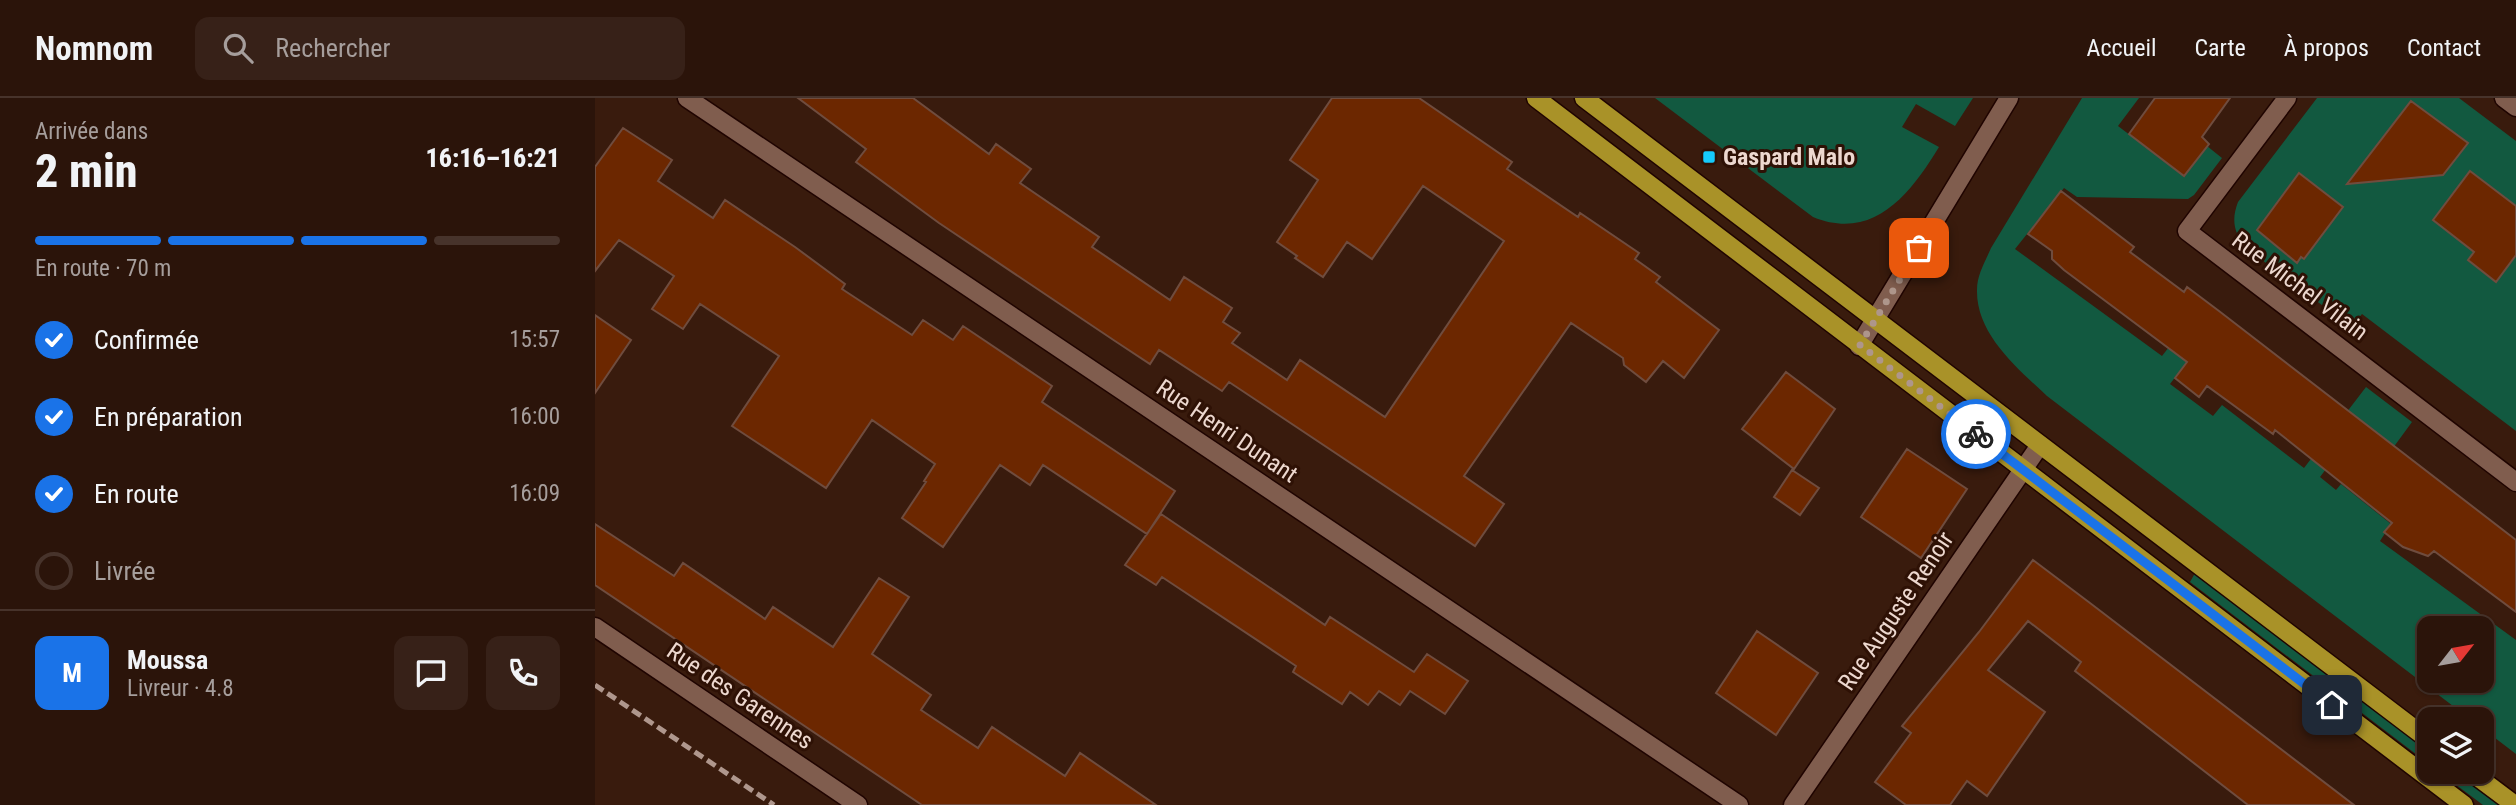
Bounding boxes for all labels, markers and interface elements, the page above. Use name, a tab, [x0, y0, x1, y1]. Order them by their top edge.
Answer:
search box	[195, 17, 685, 80]
text: Nomnom	[35, 29, 153, 68]
icon: search	[219, 29, 257, 67]
text: Rechercher	[275, 33, 390, 63]
text: Accueil	[2087, 34, 2156, 62]
text: Carte	[2194, 34, 2246, 62]
text: À propos	[2284, 34, 2369, 62]
text: Contact	[2407, 34, 2481, 62]
text: Arrivée dans	[35, 118, 148, 145]
text: 16:16–16:21	[426, 143, 560, 173]
place label: Gaspard Malo	[1723, 143, 1855, 171]
text: 2 min	[35, 144, 138, 198]
marker: Gaspard Malo	[1701, 149, 1717, 165]
pin	[1889, 218, 1949, 278]
street label: Rue Michel Vilain	[2227, 226, 2373, 346]
icon: bag	[1900, 229, 1938, 267]
text: En route · 70 m	[35, 255, 171, 282]
icon: check	[35, 321, 73, 359]
text: Confirmée	[94, 325, 199, 355]
text: 15:57	[509, 326, 560, 353]
street label: Rue Henri Dunant	[1151, 373, 1303, 489]
icon: check	[35, 398, 73, 436]
courier	[1941, 399, 2011, 469]
text: En préparation	[94, 402, 243, 432]
text: 16:00	[509, 403, 560, 430]
icon: bike	[1957, 415, 1995, 453]
icon: check	[35, 475, 73, 513]
text: En route	[94, 479, 179, 509]
text: 16:09	[509, 480, 560, 507]
street label: Rue Auguste Renoir	[1833, 526, 1959, 696]
text: Livrée	[94, 556, 156, 586]
north arrow	[2417, 616, 2494, 693]
map controls	[2417, 616, 2494, 784]
button: chat	[394, 636, 468, 710]
button: phone	[486, 636, 560, 710]
street label: Rue des Garennes	[662, 637, 818, 755]
text: Moussa	[127, 645, 208, 675]
text: M	[62, 658, 82, 688]
text: Livreur · 4.8	[127, 675, 234, 702]
pin	[2302, 675, 2362, 735]
icon: home	[2313, 686, 2351, 724]
button: layers	[2417, 707, 2494, 784]

